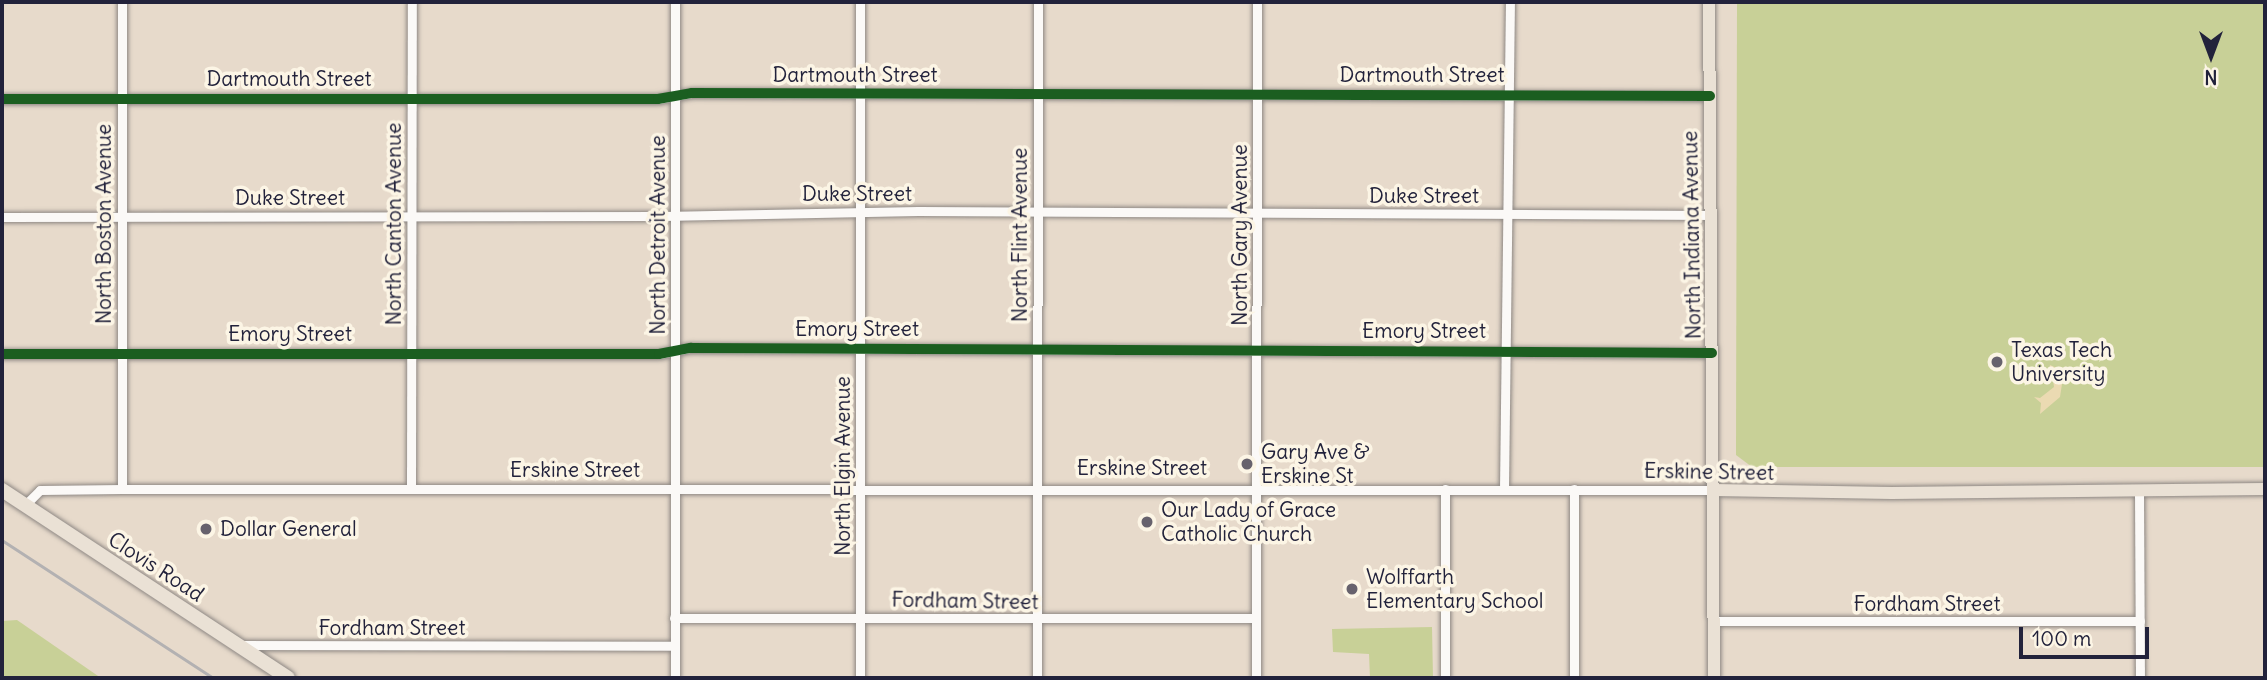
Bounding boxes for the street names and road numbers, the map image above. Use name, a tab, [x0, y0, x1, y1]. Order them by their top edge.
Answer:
street label: Dartmouth Street	[772, 62, 938, 88]
street label: Dartmouth Street	[1339, 62, 1505, 88]
street label: Dartmouth Street	[206, 66, 372, 92]
street label: North Canton Avenue	[381, 123, 407, 325]
street label: North Boston Avenue	[91, 124, 117, 324]
street label: North Indiana Avenue	[1678, 130, 1706, 340]
street label: North Detroit Avenue	[645, 135, 671, 335]
street label: North Gary Avenue	[1227, 144, 1253, 326]
street label: North Flint Avenue	[1007, 148, 1033, 322]
street label: Duke Street	[802, 181, 912, 207]
street label: Duke Street	[1369, 183, 1479, 209]
street label: Duke Street	[235, 185, 345, 211]
street label: Emory Street	[795, 316, 919, 342]
street label: Emory Street	[1362, 318, 1486, 344]
street label: Emory Street	[228, 321, 352, 347]
street label: North Elgin Avenue	[830, 376, 856, 556]
street label: Erskine Street	[1077, 455, 1207, 481]
street label: Erskine Street	[510, 457, 640, 483]
street label: Erskine Street	[1644, 458, 1774, 486]
street label: Clovis Road	[103, 527, 209, 607]
street label: Fordham Street	[891, 587, 1039, 615]
street label: Fordham Street	[1853, 591, 2001, 617]
street label: Fordham Street	[318, 615, 466, 641]

